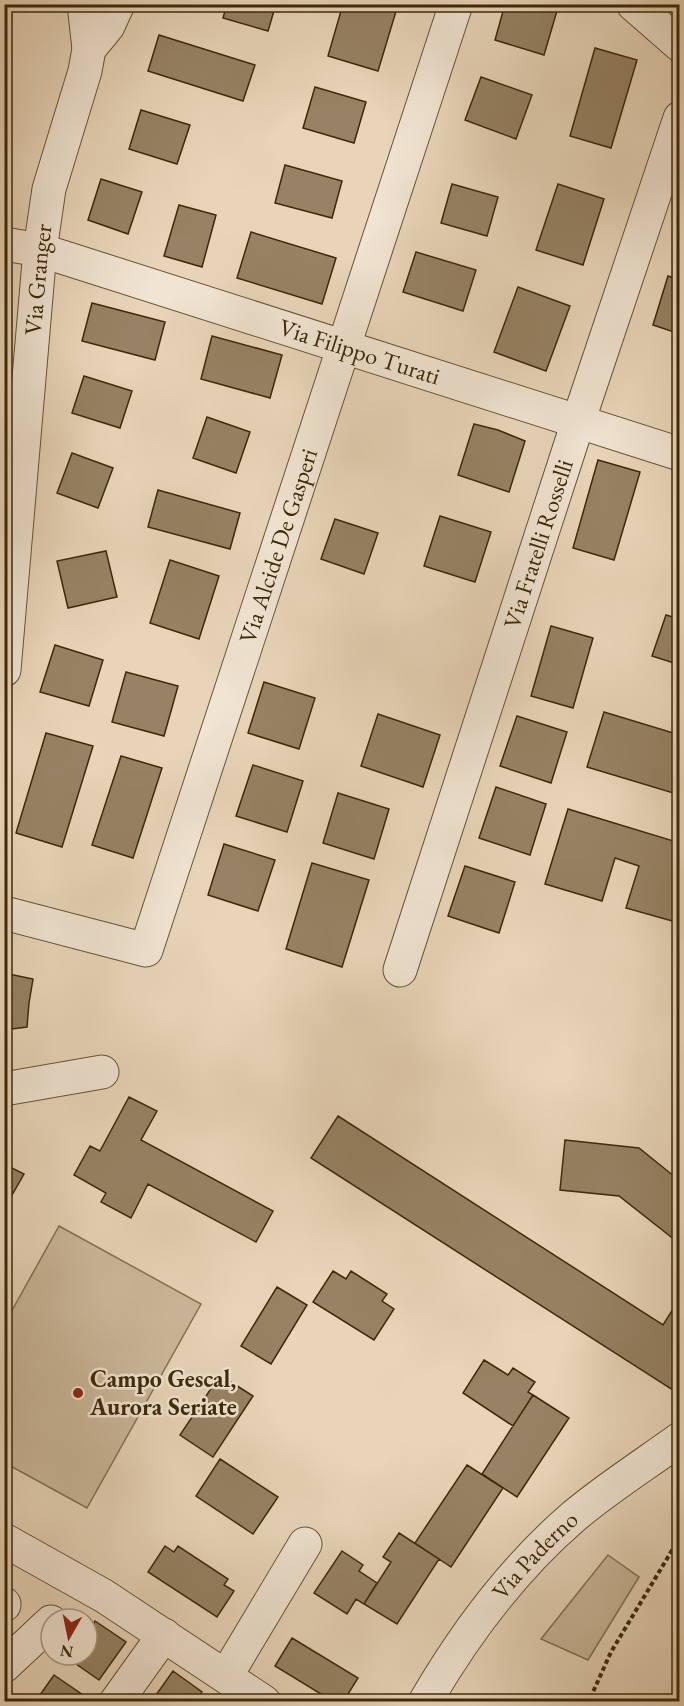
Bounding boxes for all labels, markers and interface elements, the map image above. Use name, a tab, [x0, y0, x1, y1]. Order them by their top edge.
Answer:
street label: Via Granger	[17, 222, 59, 336]
street label: Via Filippo Turati	[275, 311, 444, 392]
street label: Via Alcide De Gasperi	[232, 444, 324, 647]
street label: Via Fratelli Rosselli	[496, 455, 580, 632]
place label: Campo Gescal, Aurora Seriate	[89, 1363, 237, 1422]
marker: Campo Gescal, Aurora Seriate	[71, 1386, 85, 1400]
street label: Via Paderno	[485, 1504, 584, 1606]
north arrow	[39, 1607, 99, 1667]
text: N	[59, 1640, 75, 1663]

